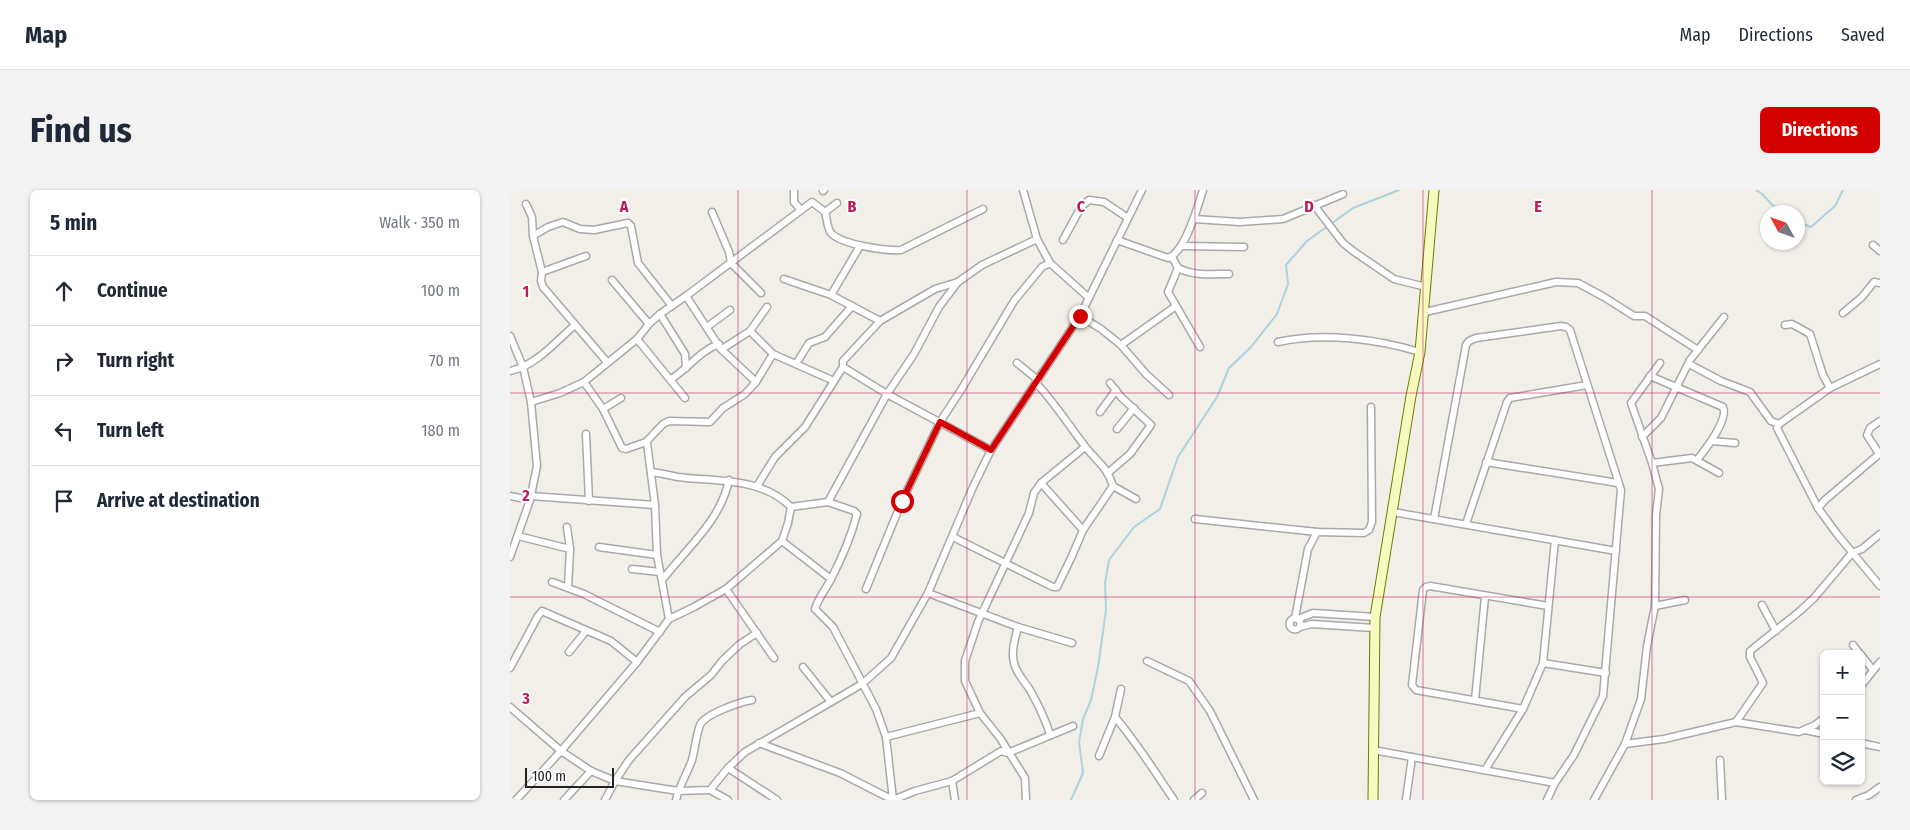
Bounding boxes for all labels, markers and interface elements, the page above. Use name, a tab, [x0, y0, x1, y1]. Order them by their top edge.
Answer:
text: Map	[25, 21, 67, 49]
text: Map	[1679, 24, 1711, 46]
text: Directions	[1739, 24, 1813, 46]
text: Saved	[1841, 24, 1885, 46]
button: Directions	[1760, 107, 1880, 153]
text: Find us	[30, 109, 132, 151]
text: A	[619, 197, 629, 216]
text: B	[848, 197, 857, 216]
text: C	[1077, 197, 1086, 216]
text: D	[1304, 197, 1314, 216]
text: E	[1534, 197, 1542, 216]
north arrow	[1760, 205, 1805, 250]
text: 5 min	[50, 210, 97, 236]
text: Walk · 350 m	[379, 213, 460, 232]
icon: ahead	[50, 277, 78, 305]
text: Continue	[97, 279, 168, 302]
text: 100 m	[421, 281, 460, 300]
text: 1	[523, 282, 529, 301]
route end	[1069, 305, 1092, 328]
icon: right	[50, 347, 78, 375]
text: Turn right	[97, 349, 174, 372]
text: 70 m	[429, 351, 460, 370]
icon: left	[50, 417, 78, 445]
text: Turn left	[97, 419, 164, 442]
text: 180 m	[421, 421, 460, 440]
text: 2	[521, 486, 530, 505]
icon: arrive	[50, 487, 78, 515]
text: Arrive at destination	[97, 489, 260, 512]
route start	[891, 490, 914, 513]
map controls	[1820, 650, 1865, 785]
button: +	[1820, 650, 1865, 695]
text: 3	[521, 689, 530, 708]
button: −	[1820, 695, 1865, 740]
button: layers	[1820, 740, 1865, 785]
scale bar	[525, 765, 614, 788]
text: 100 m	[532, 768, 566, 785]

